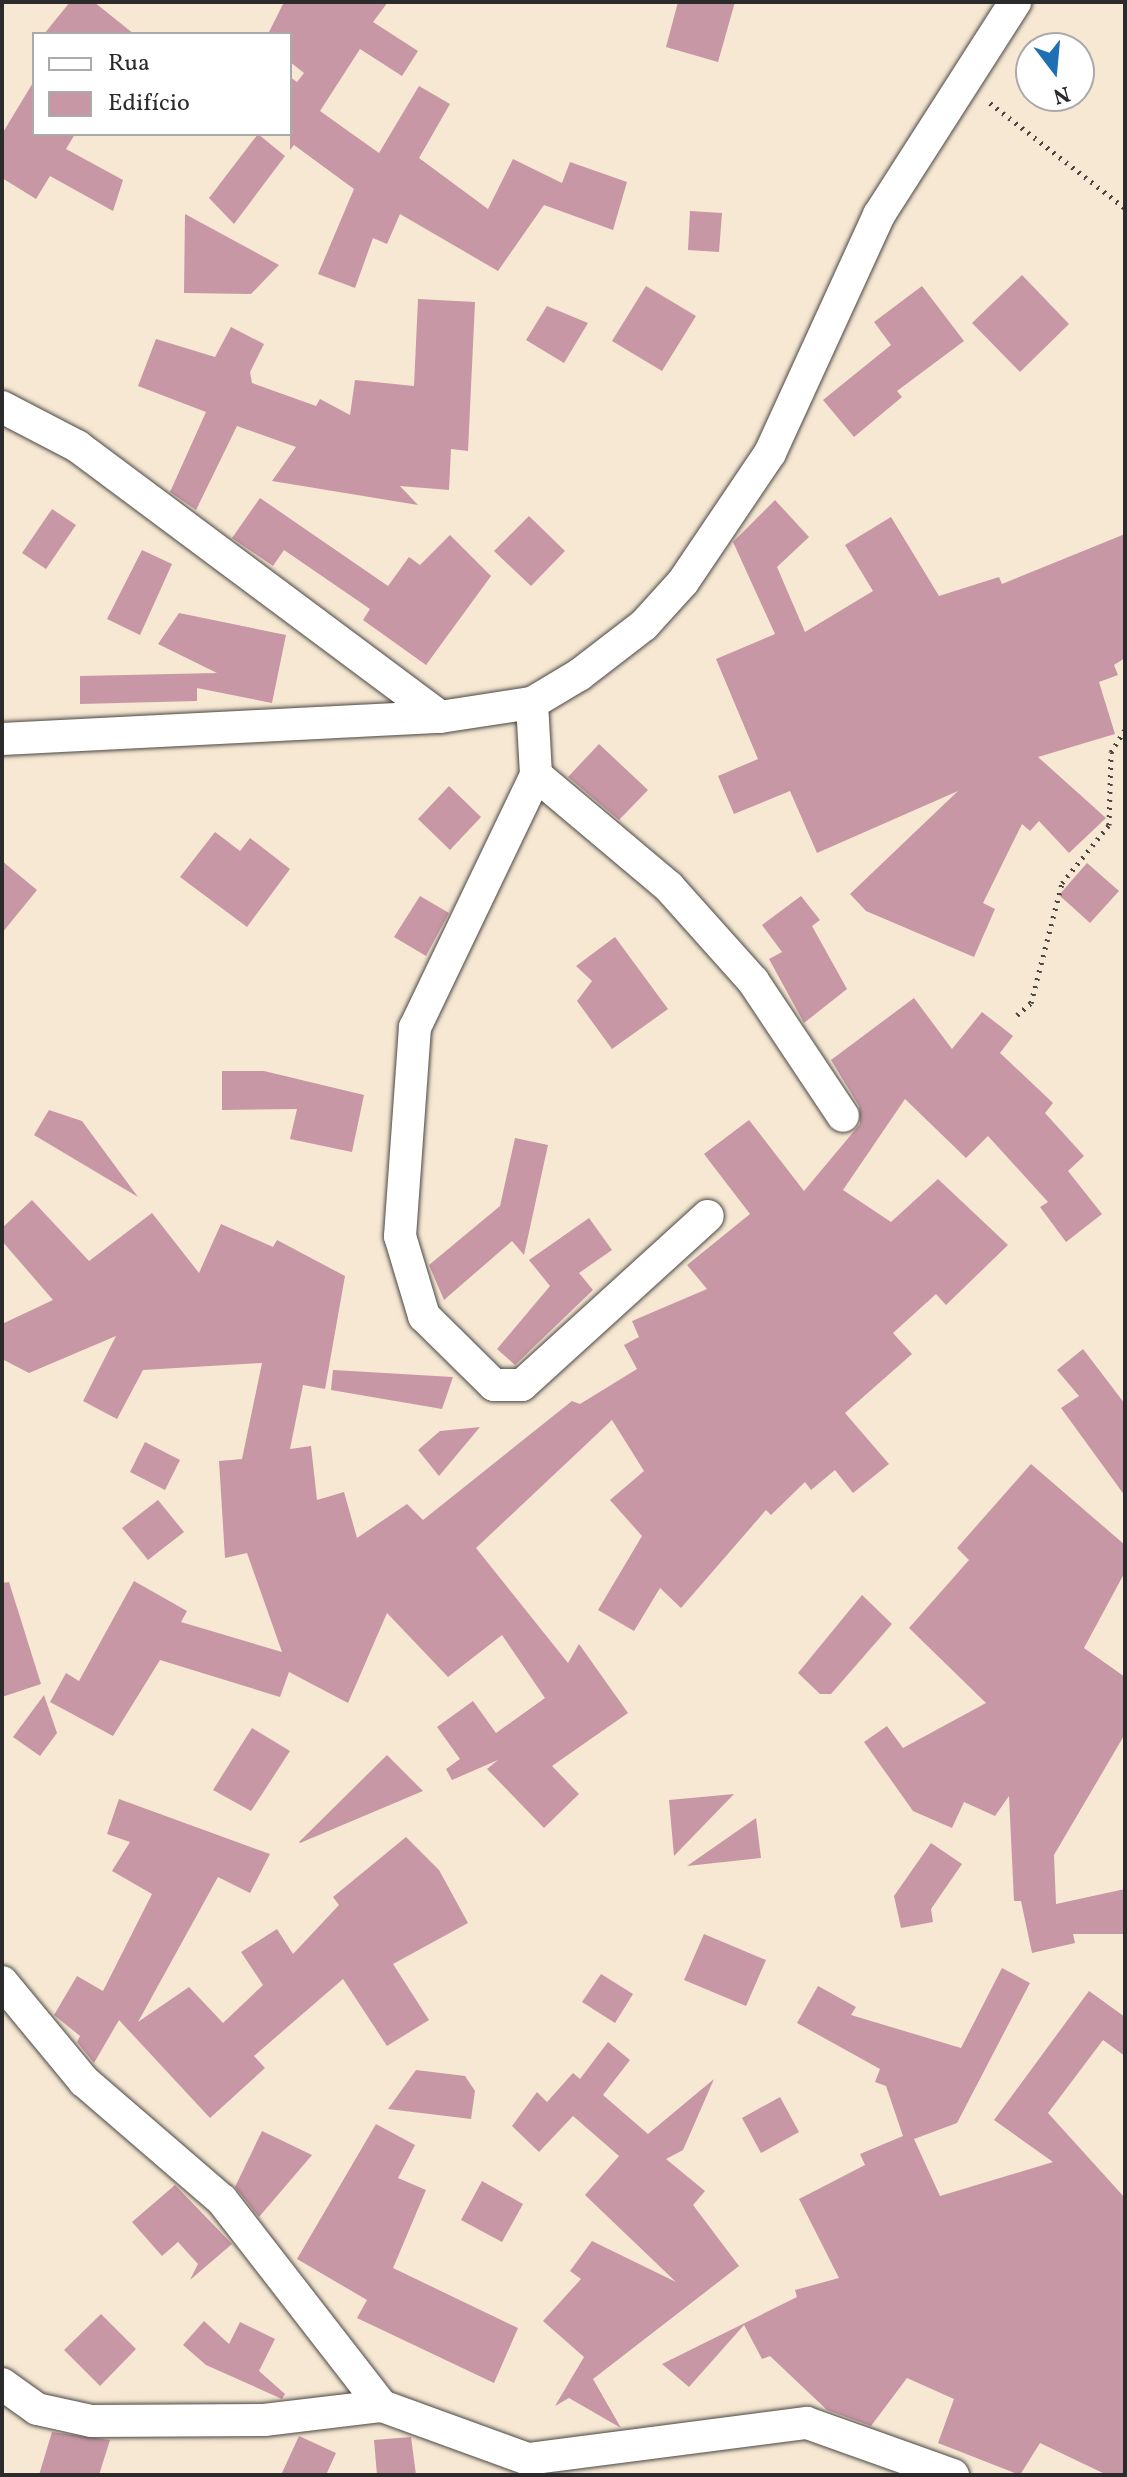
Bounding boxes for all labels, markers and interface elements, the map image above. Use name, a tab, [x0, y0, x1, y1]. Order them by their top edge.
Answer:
legend	[32, 32, 292, 136]
north arrow	[1015, 32, 1095, 112]
text: Rua	[108, 47, 150, 81]
text: N	[1049, 77, 1073, 111]
text: Edifício	[108, 87, 190, 121]

